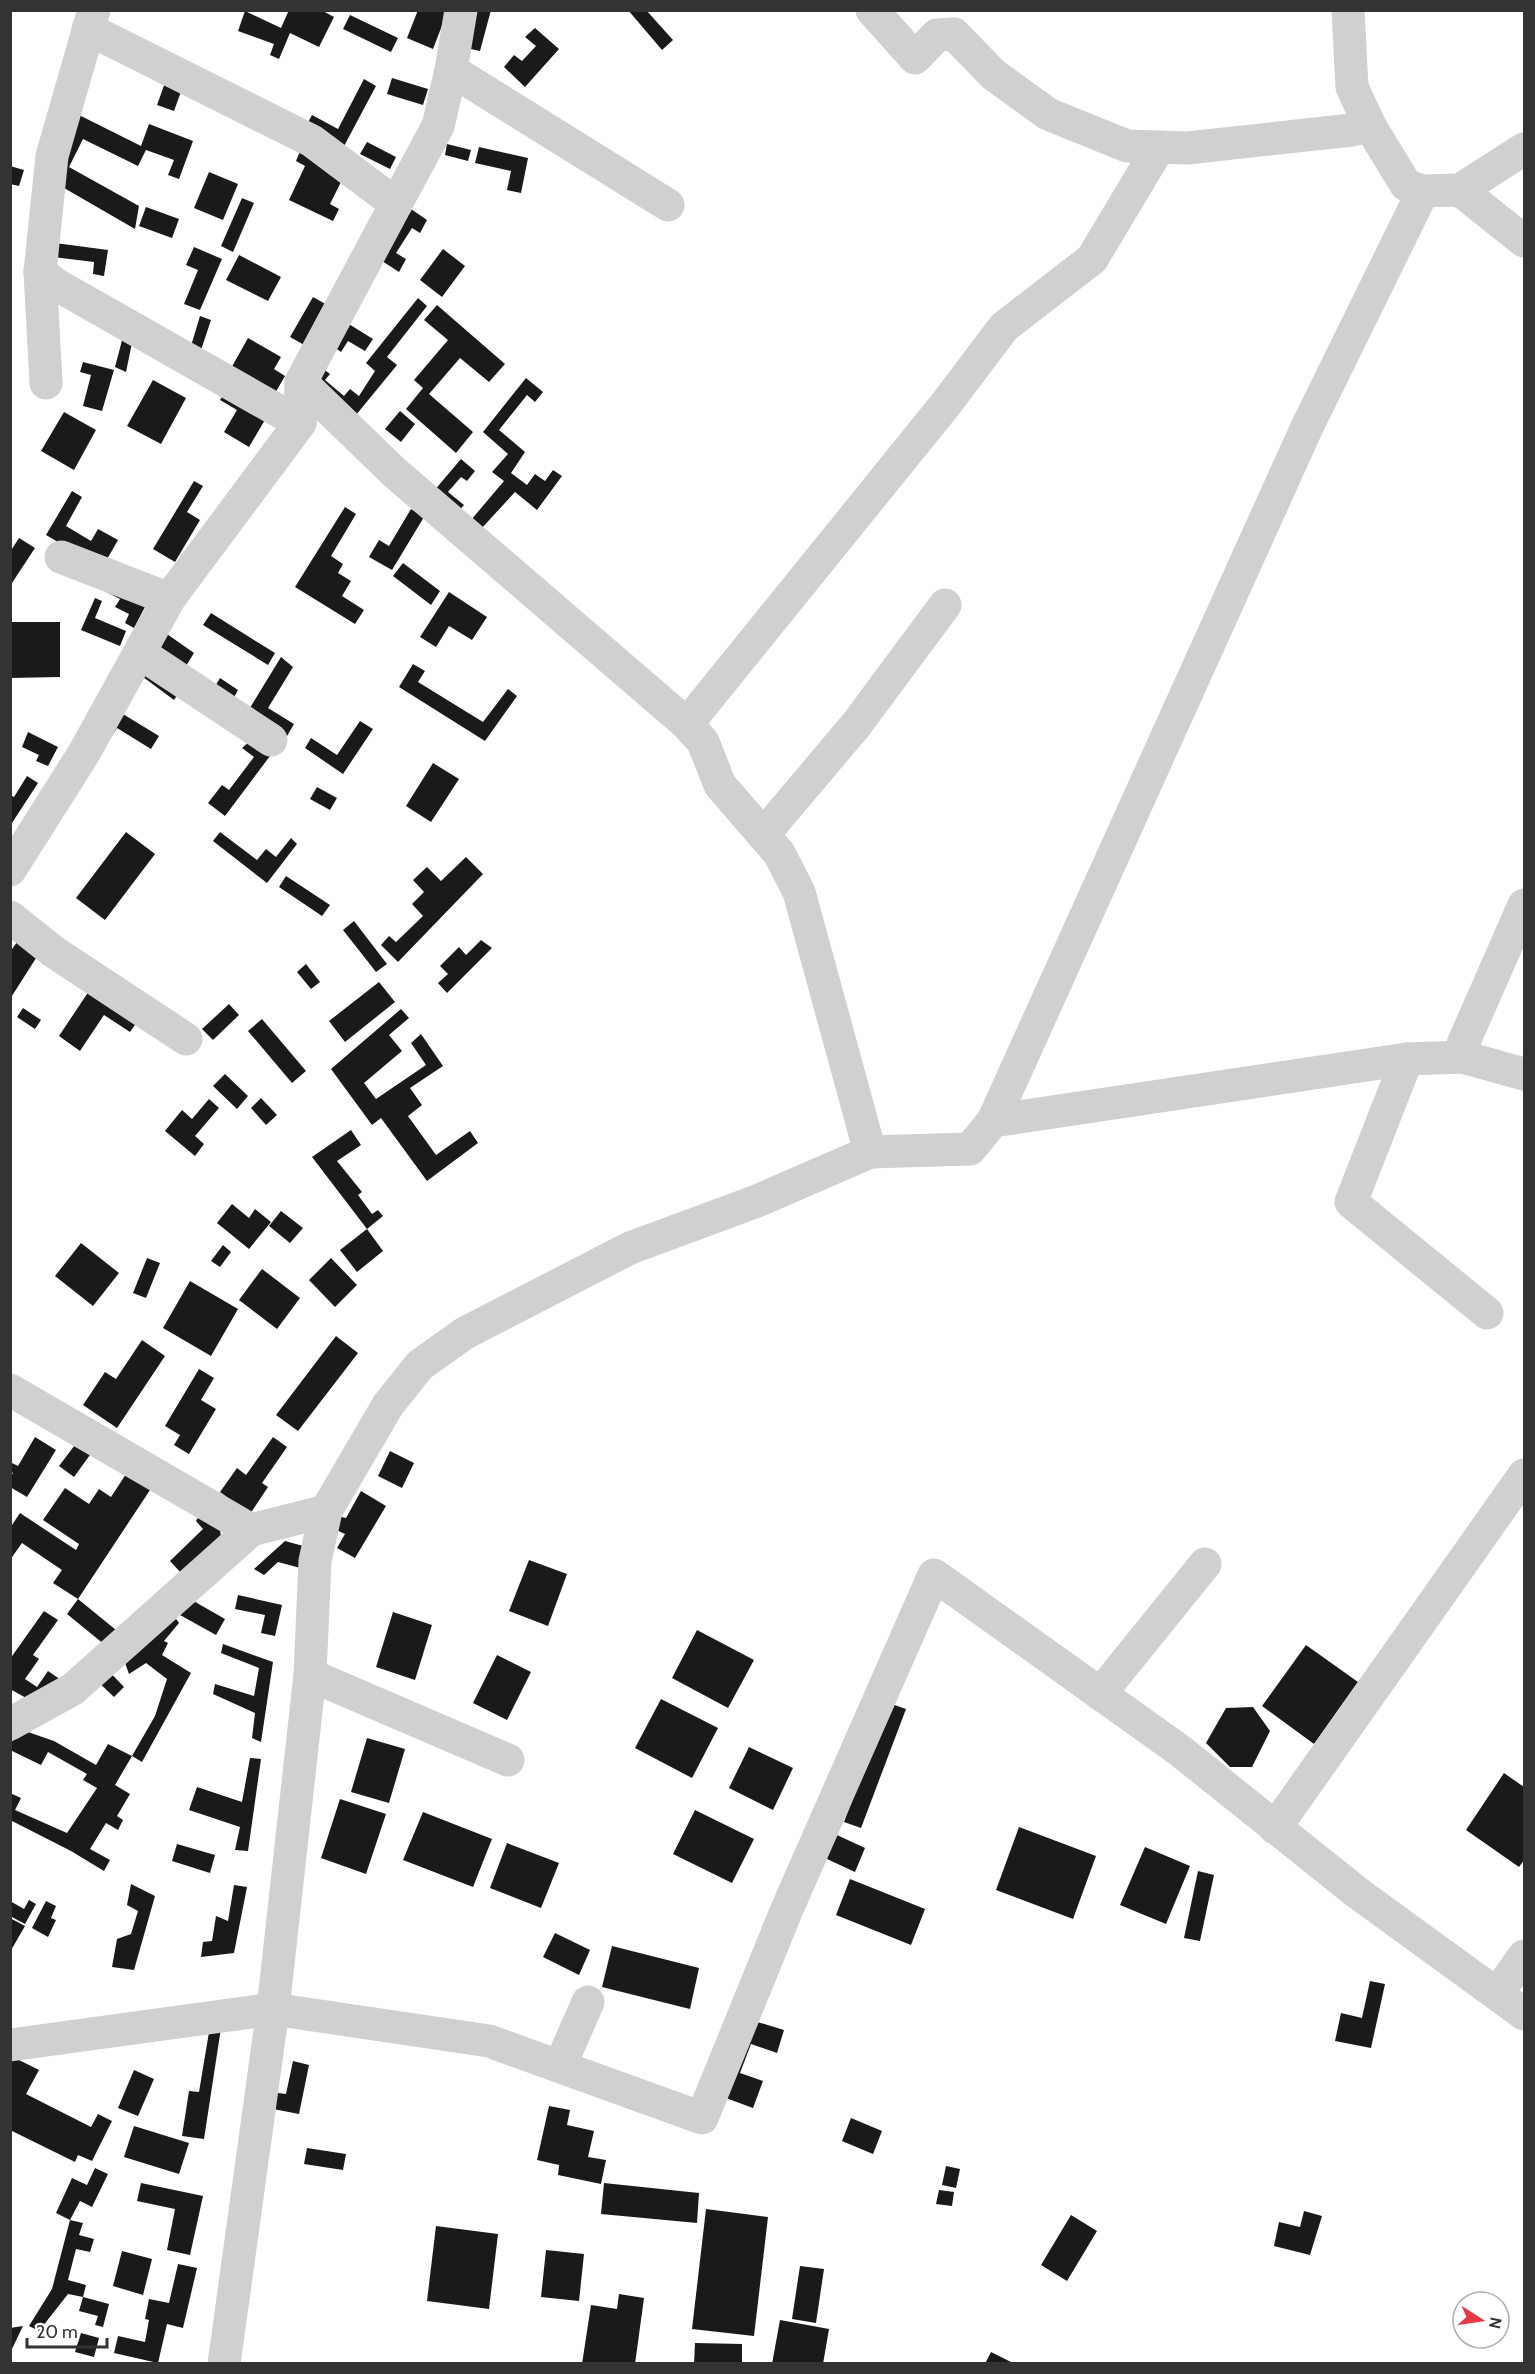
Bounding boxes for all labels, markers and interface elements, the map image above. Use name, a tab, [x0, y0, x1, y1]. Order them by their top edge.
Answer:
north arrow	[1451, 2290, 1511, 2350]
scale bar	[27, 2311, 106, 2349]
text: N	[1485, 2316, 1506, 2331]
text: 20 m	[36, 2321, 78, 2343]

